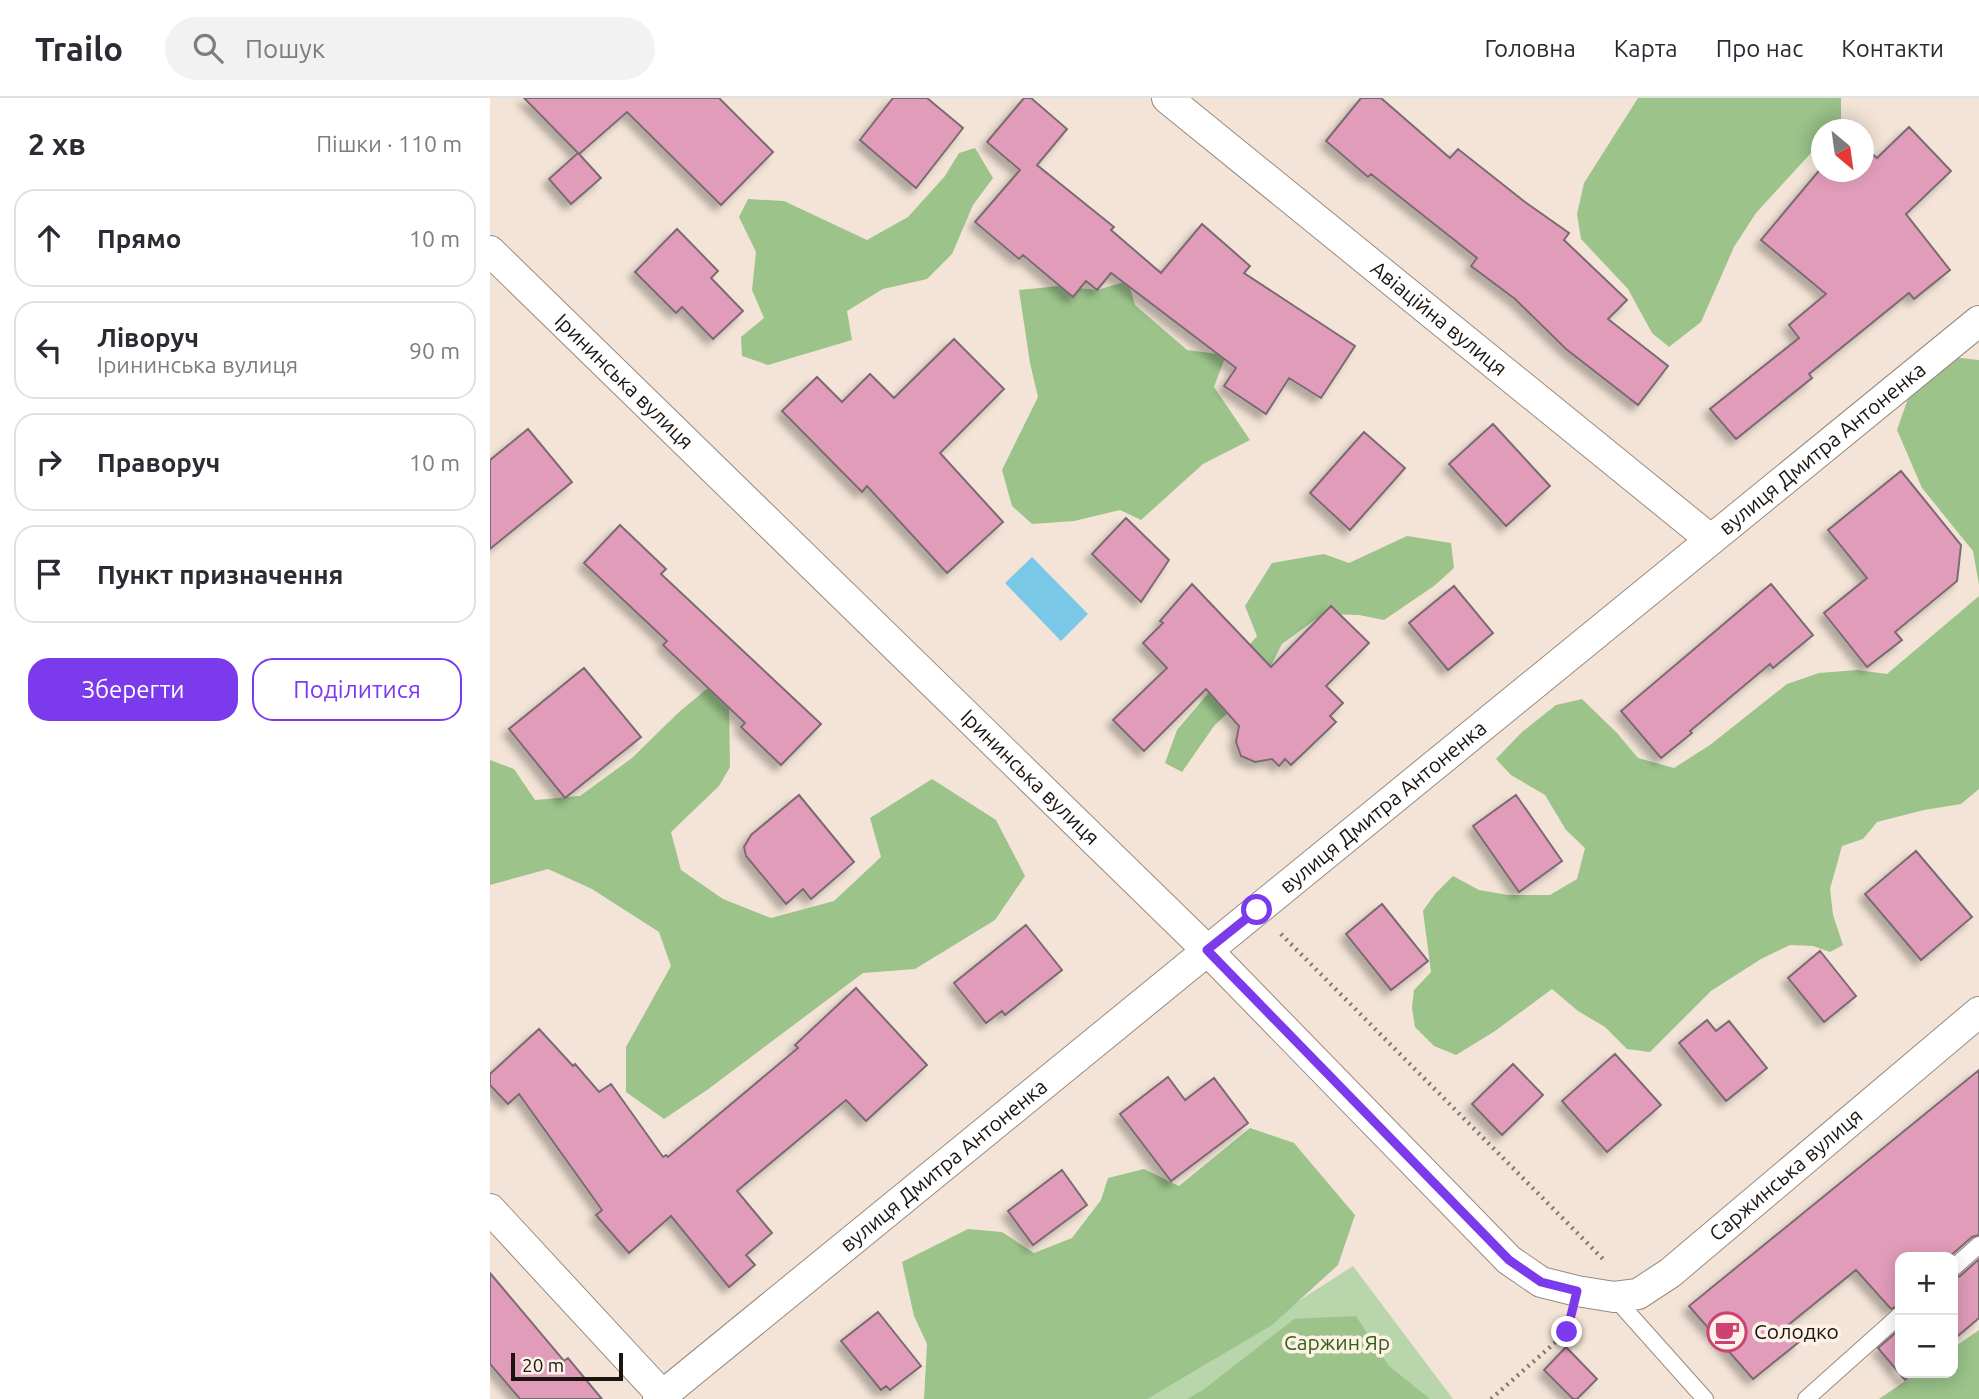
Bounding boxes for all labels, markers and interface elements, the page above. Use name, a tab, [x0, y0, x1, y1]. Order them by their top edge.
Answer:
search box	[165, 17, 655, 80]
icon: search	[189, 29, 227, 67]
text: Trailo	[35, 30, 123, 67]
text: Пошук	[245, 34, 325, 63]
text: Головна	[1484, 35, 1576, 62]
text: Карта	[1614, 35, 1678, 62]
text: Про нас	[1716, 35, 1803, 62]
text: Контакти	[1841, 35, 1944, 62]
north arrow	[1811, 119, 1874, 182]
text: 2 хв	[28, 127, 86, 161]
text: Пішки · 110 m	[316, 131, 462, 156]
icon: ahead	[30, 219, 68, 257]
text: Прямо	[97, 224, 181, 253]
text: 10 m	[409, 226, 460, 251]
street label: Авіаційна вулиця	[1366, 255, 1512, 380]
street label: Ірининська вулиця	[550, 308, 699, 454]
text: Ліворуч	[97, 323, 199, 352]
icon: left	[30, 331, 68, 369]
text: 90 m	[409, 338, 460, 363]
text: Ірининська вулиця	[97, 352, 298, 377]
street label: вулиця Дмитра Антоненка	[1714, 357, 1930, 539]
icon: right	[30, 443, 68, 481]
text: Праворуч	[97, 448, 220, 477]
text: 10 m	[409, 450, 460, 475]
icon: arrive	[30, 555, 68, 593]
text: Пункт призначення	[97, 560, 343, 589]
button: Зберегти	[28, 658, 238, 721]
button: Поділитися	[252, 658, 462, 721]
street label: Ірининська вулиця	[956, 704, 1105, 849]
street label: вулиця Дмитра Антоненка	[1275, 715, 1491, 898]
route start	[1241, 894, 1272, 925]
street label: вулиця Дмитра Антоненка	[835, 1074, 1051, 1256]
street label: Саржинська вулиця	[1704, 1103, 1867, 1246]
map controls	[1895, 1252, 1958, 1378]
button: +	[1895, 1252, 1958, 1315]
cafe icon: Солодко	[1706, 1311, 1748, 1353]
button: −	[1895, 1315, 1958, 1378]
route end	[1551, 1316, 1582, 1347]
place label: Солодко	[1754, 1319, 1839, 1343]
park label: Саржин Яр	[1284, 1330, 1390, 1354]
scale bar	[511, 1350, 623, 1382]
text: 20 m	[522, 1354, 564, 1376]

